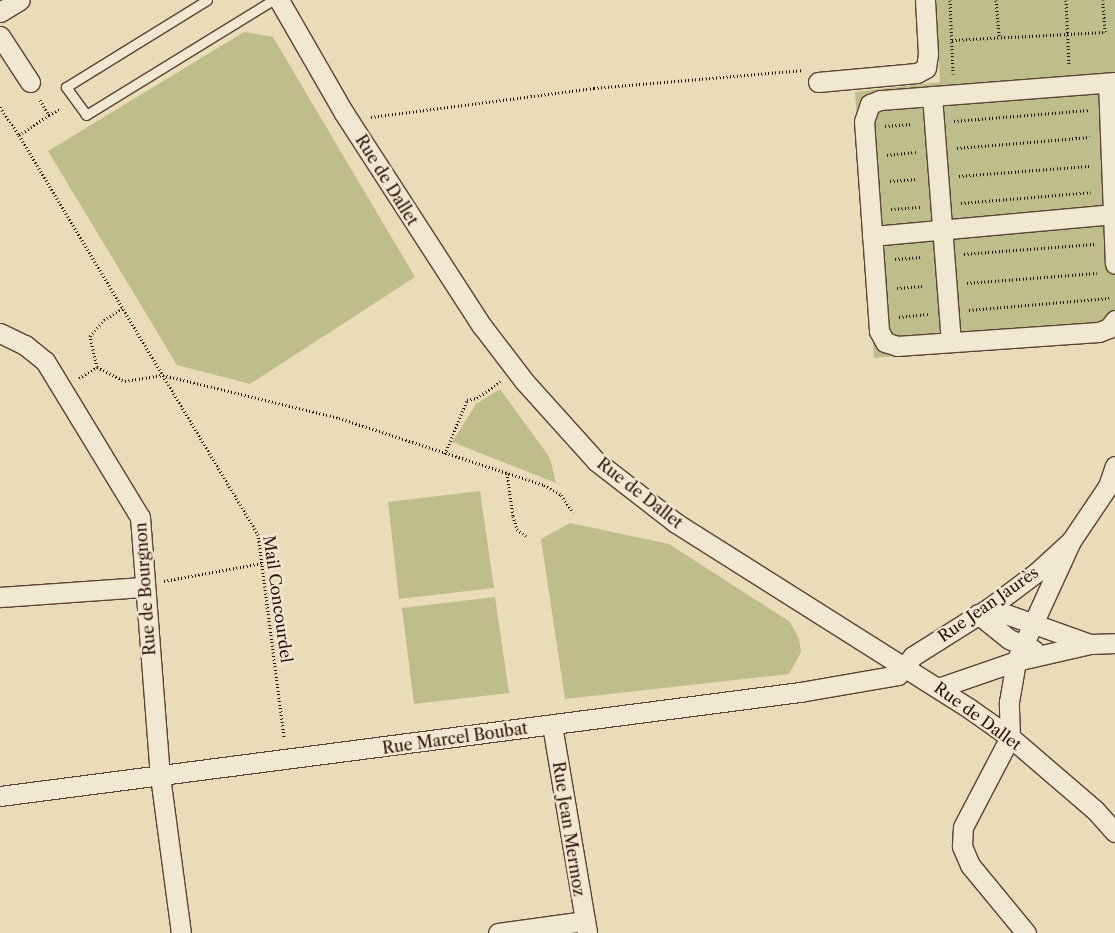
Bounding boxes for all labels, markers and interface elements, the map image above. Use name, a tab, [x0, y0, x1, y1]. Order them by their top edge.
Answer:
street label: Rue de Dallet	[351, 131, 423, 229]
street label: Rue de Dallet	[593, 454, 687, 532]
street label: Rue de Bourgnon	[131, 522, 159, 656]
street label: Mail Concourdel	[260, 534, 296, 664]
street label: Rue Jean Jaurès	[934, 562, 1042, 646]
street label: Rue de Dallet	[931, 678, 1025, 754]
street label: Rue Marcel Boubat	[381, 718, 529, 758]
street label: Rue Jean Mermoz	[549, 760, 589, 898]

